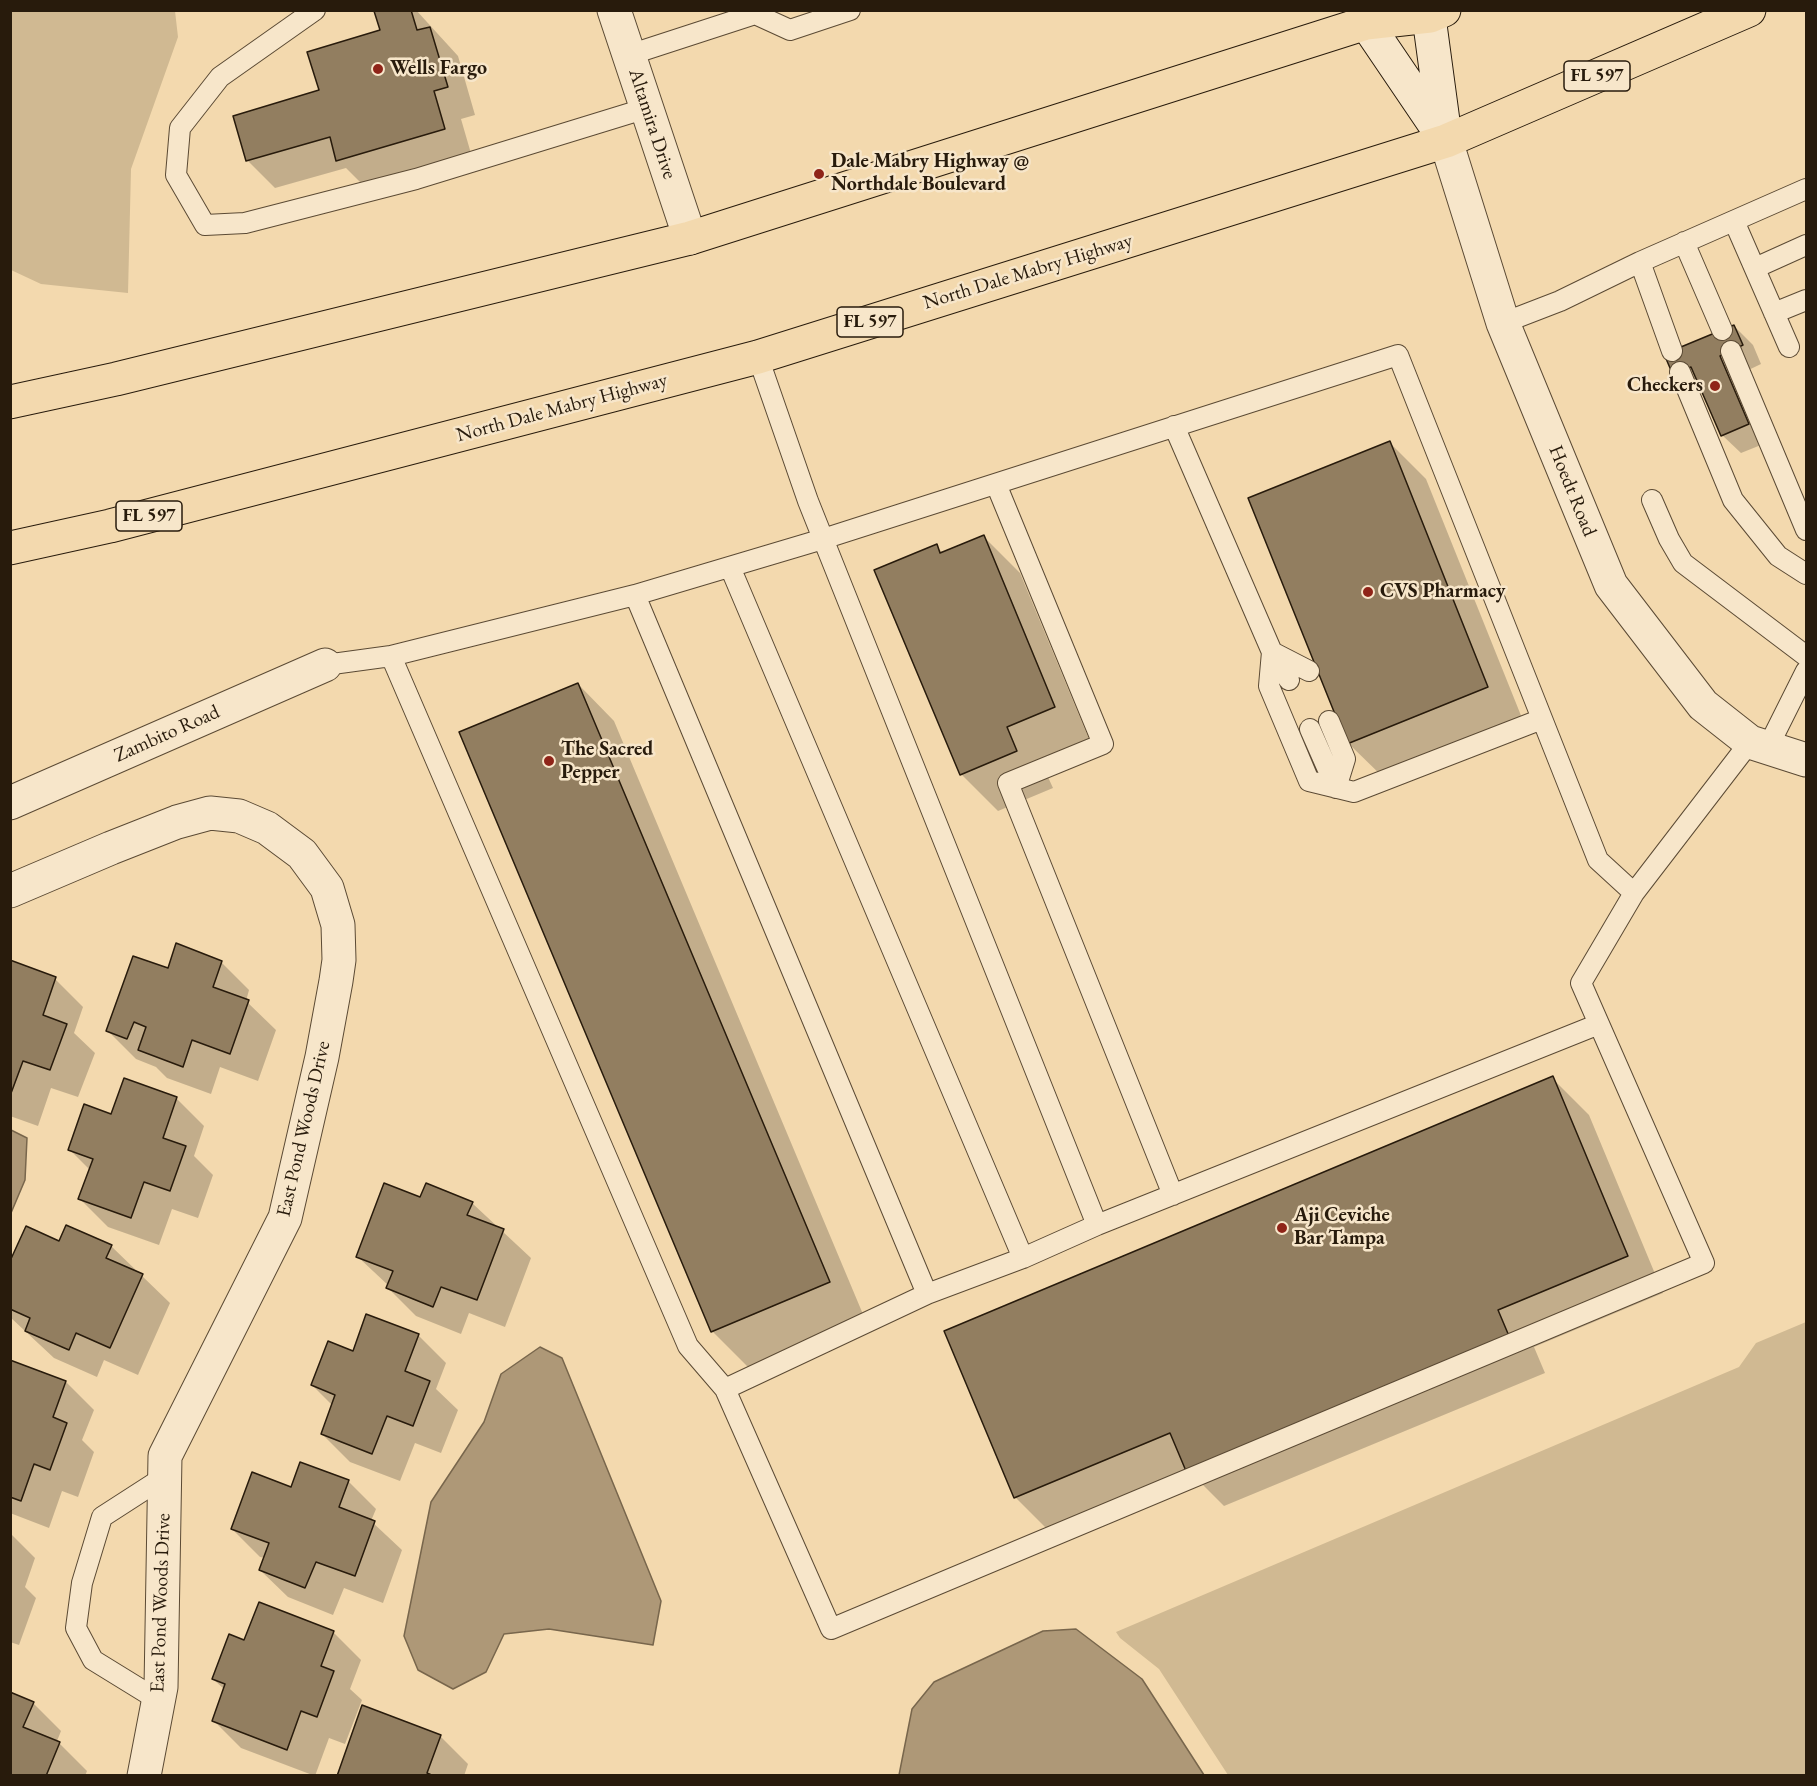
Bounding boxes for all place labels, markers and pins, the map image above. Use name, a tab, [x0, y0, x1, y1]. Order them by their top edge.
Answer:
place label: Wells Fargo	[390, 57, 487, 81]
marker: Wells Fargo	[371, 62, 385, 76]
place label: Dale Mabry Highway @ Northdale Boulevard	[831, 150, 1029, 197]
marker: Dale Mabry Highway @ Northdale Boulevard	[812, 167, 826, 181]
place label: Checkers	[1627, 374, 1703, 398]
marker: Checkers	[1708, 379, 1722, 393]
place label: CVS Pharmacy	[1380, 580, 1505, 604]
marker: CVS Pharmacy	[1361, 585, 1375, 599]
place label: The Sacred Pepper	[561, 738, 653, 785]
marker: The Sacred Pepper	[542, 754, 556, 768]
place label: Aji Ceviche Bar Tampa	[1294, 1204, 1390, 1251]
marker: Aji Ceviche Bar Tampa	[1275, 1221, 1289, 1235]

